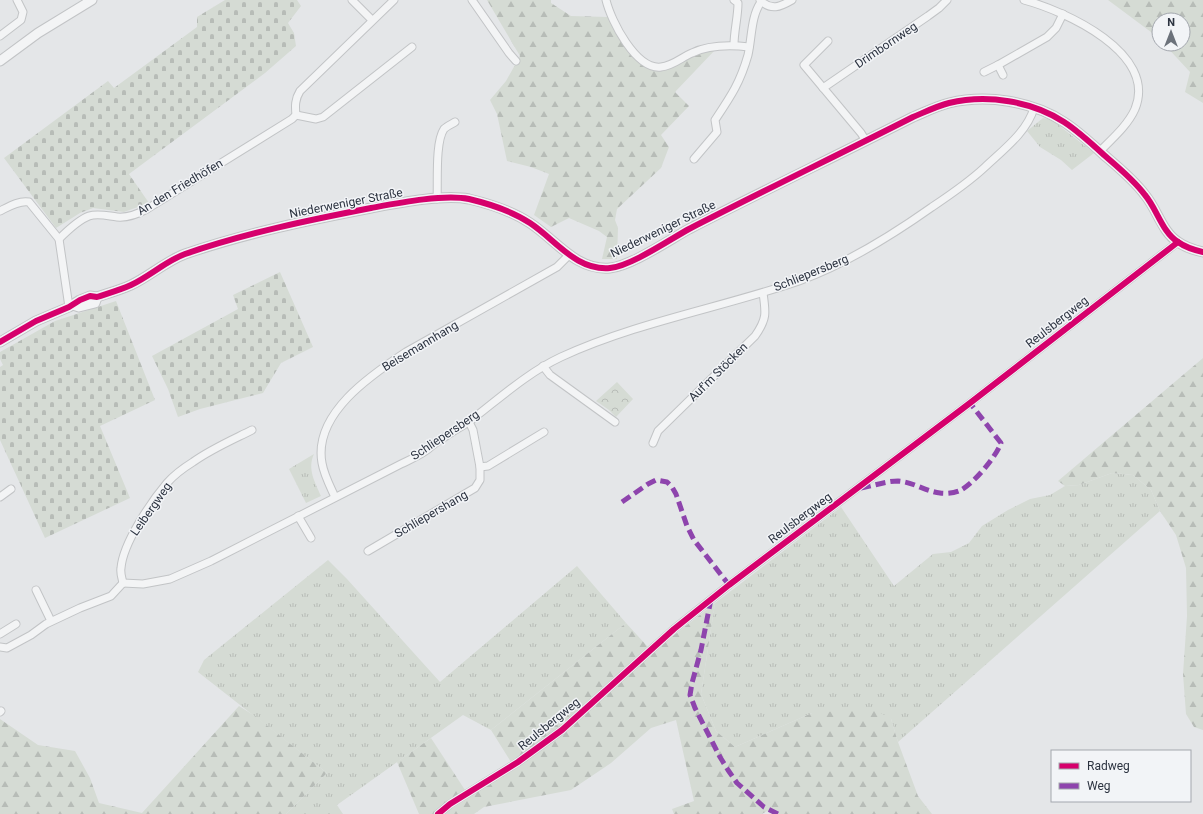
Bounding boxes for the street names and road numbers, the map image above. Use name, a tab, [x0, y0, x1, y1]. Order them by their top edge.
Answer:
street label: Drimbornweg	[852, 19, 920, 71]
street label: An den Friedhöfen	[135, 156, 225, 218]
street label: Niederweniger Straße	[288, 185, 404, 221]
street label: Niederweniger Straße	[608, 197, 718, 261]
street label: Schliepersberg	[772, 252, 850, 294]
street label: Reulsbergweg	[1023, 293, 1091, 351]
street label: Beisemannhang	[379, 318, 461, 374]
street label: Auf'm Stöcken	[686, 340, 750, 404]
street label: Schliepersberg	[408, 407, 482, 463]
street label: Leibergweg	[128, 480, 174, 538]
street label: Schliepershang	[392, 487, 470, 541]
street label: Reulsbergweg	[766, 490, 834, 546]
street label: Reulsbergweg	[515, 695, 583, 753]

